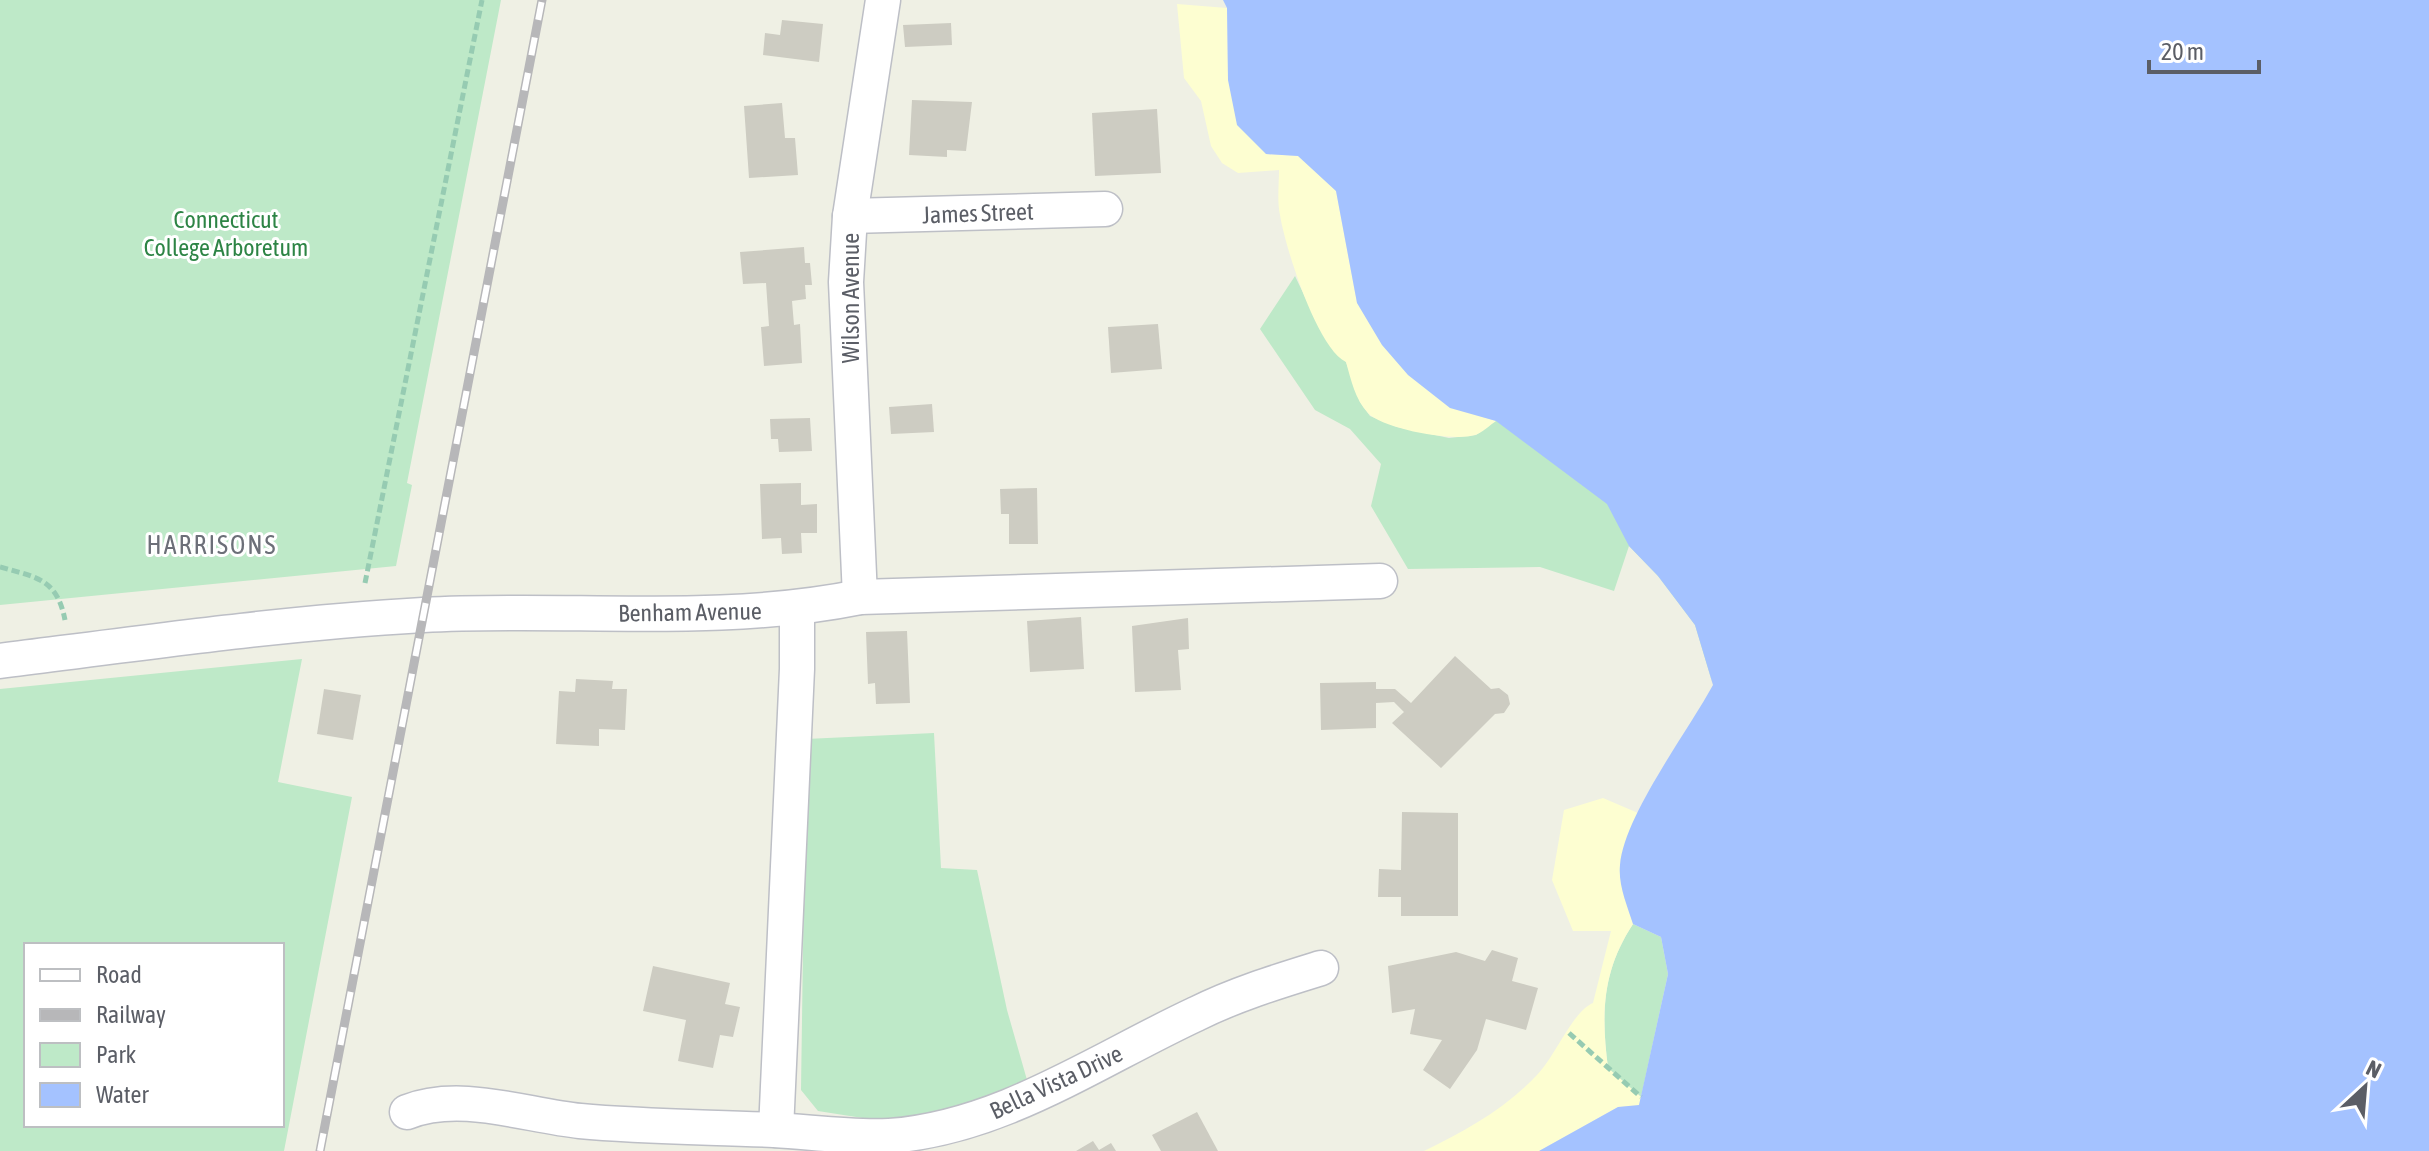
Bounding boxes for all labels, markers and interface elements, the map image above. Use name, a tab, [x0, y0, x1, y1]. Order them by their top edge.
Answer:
scale bar	[2149, 24, 2259, 74]
text: 20 m	[2161, 38, 2204, 65]
street label: James Street	[922, 198, 1034, 228]
park label: Connecticut College Arboretum	[144, 206, 308, 261]
street label: Wilson Avenue	[837, 233, 864, 363]
district label: HARRISONS	[147, 530, 277, 560]
street label: Benham Avenue	[618, 597, 762, 627]
legend	[24, 943, 284, 1127]
text: Road	[96, 961, 142, 988]
text: Railway	[96, 1001, 166, 1028]
street label: Bella Vista Drive	[985, 1040, 1127, 1124]
text: Park	[96, 1041, 137, 1068]
north arrow	[2325, 1047, 2405, 1127]
text: N	[2362, 1054, 2385, 1084]
text: Water	[96, 1081, 149, 1108]

